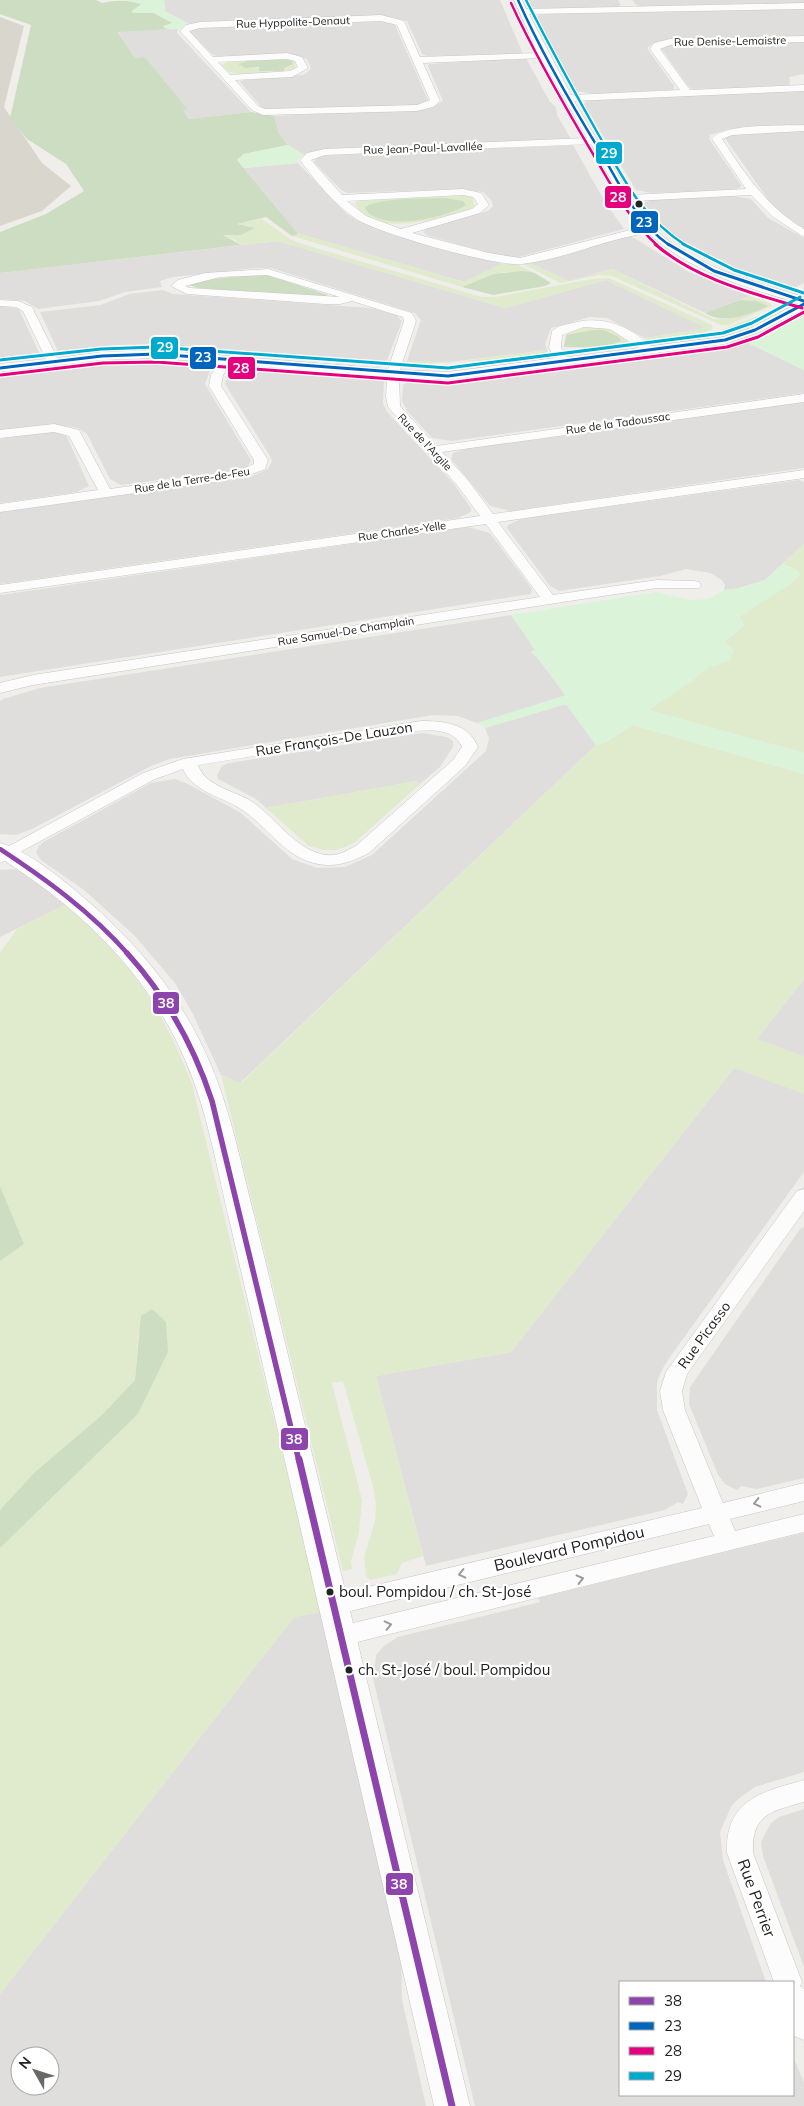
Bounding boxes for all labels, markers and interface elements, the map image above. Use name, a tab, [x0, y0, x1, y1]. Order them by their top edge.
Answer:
street label: Rue Hyppolite-Denaut	[236, 13, 350, 31]
street label: Rue Denise-Lemaistre	[674, 33, 786, 49]
street label: Rue Jean-Paul-Lavallée	[363, 139, 483, 157]
line badge: 29	[595, 141, 623, 165]
text: 29	[601, 144, 617, 162]
line badge: 28	[604, 185, 632, 209]
text: 28	[610, 188, 626, 206]
unlabelled marker	[634, 199, 644, 209]
line badge: 23	[630, 210, 659, 234]
text: 23	[636, 213, 652, 231]
line badge: 29	[150, 336, 179, 360]
text: 29	[157, 338, 173, 356]
line badge: 23	[189, 346, 217, 370]
text: 23	[195, 348, 211, 366]
line badge: 28	[227, 356, 256, 380]
text: 28	[233, 359, 249, 377]
street label: Rue de la Tadoussac	[565, 409, 671, 437]
street label: Rue de l'Argile	[395, 410, 455, 474]
street label: Rue de la Terre-de-Feu	[133, 464, 251, 496]
street label: Rue Charles-Yelle	[357, 518, 447, 544]
street label: Rue Samuel-De Champlain	[277, 613, 415, 649]
street label: Rue François-De Lauzon	[254, 718, 414, 760]
line badge: 38	[152, 991, 180, 1015]
text: 38	[158, 994, 174, 1012]
street label: Rue Picasso	[674, 1298, 734, 1372]
line badge: 38	[280, 1427, 309, 1451]
text: 38	[286, 1430, 302, 1448]
one-way arrow	[752, 1497, 761, 1508]
street label: Boulevard Pompidou	[492, 1521, 646, 1575]
one-way arrow	[458, 1568, 467, 1579]
one-way arrow	[575, 1574, 584, 1585]
place label: boul. Pompidou / ch. St-José	[339, 1582, 531, 1601]
marker: boul. Pompidou / ch. St-José	[325, 1587, 335, 1597]
one-way arrow	[384, 1620, 393, 1631]
place label: ch. St-José / boul. Pompidou	[358, 1660, 550, 1679]
marker: ch. St-José / boul. Pompidou	[344, 1665, 354, 1675]
street label: Rue Perrier	[734, 1856, 780, 1940]
line badge: 38	[385, 1872, 414, 1896]
text: 38	[391, 1875, 407, 1893]
legend	[619, 1981, 794, 2096]
text: 38	[664, 1991, 682, 2010]
text: 23	[664, 2016, 682, 2035]
text: 28	[664, 2041, 682, 2060]
north arrow	[10, 2046, 60, 2096]
text: N	[15, 2053, 35, 2073]
text: 29	[664, 2066, 682, 2085]

